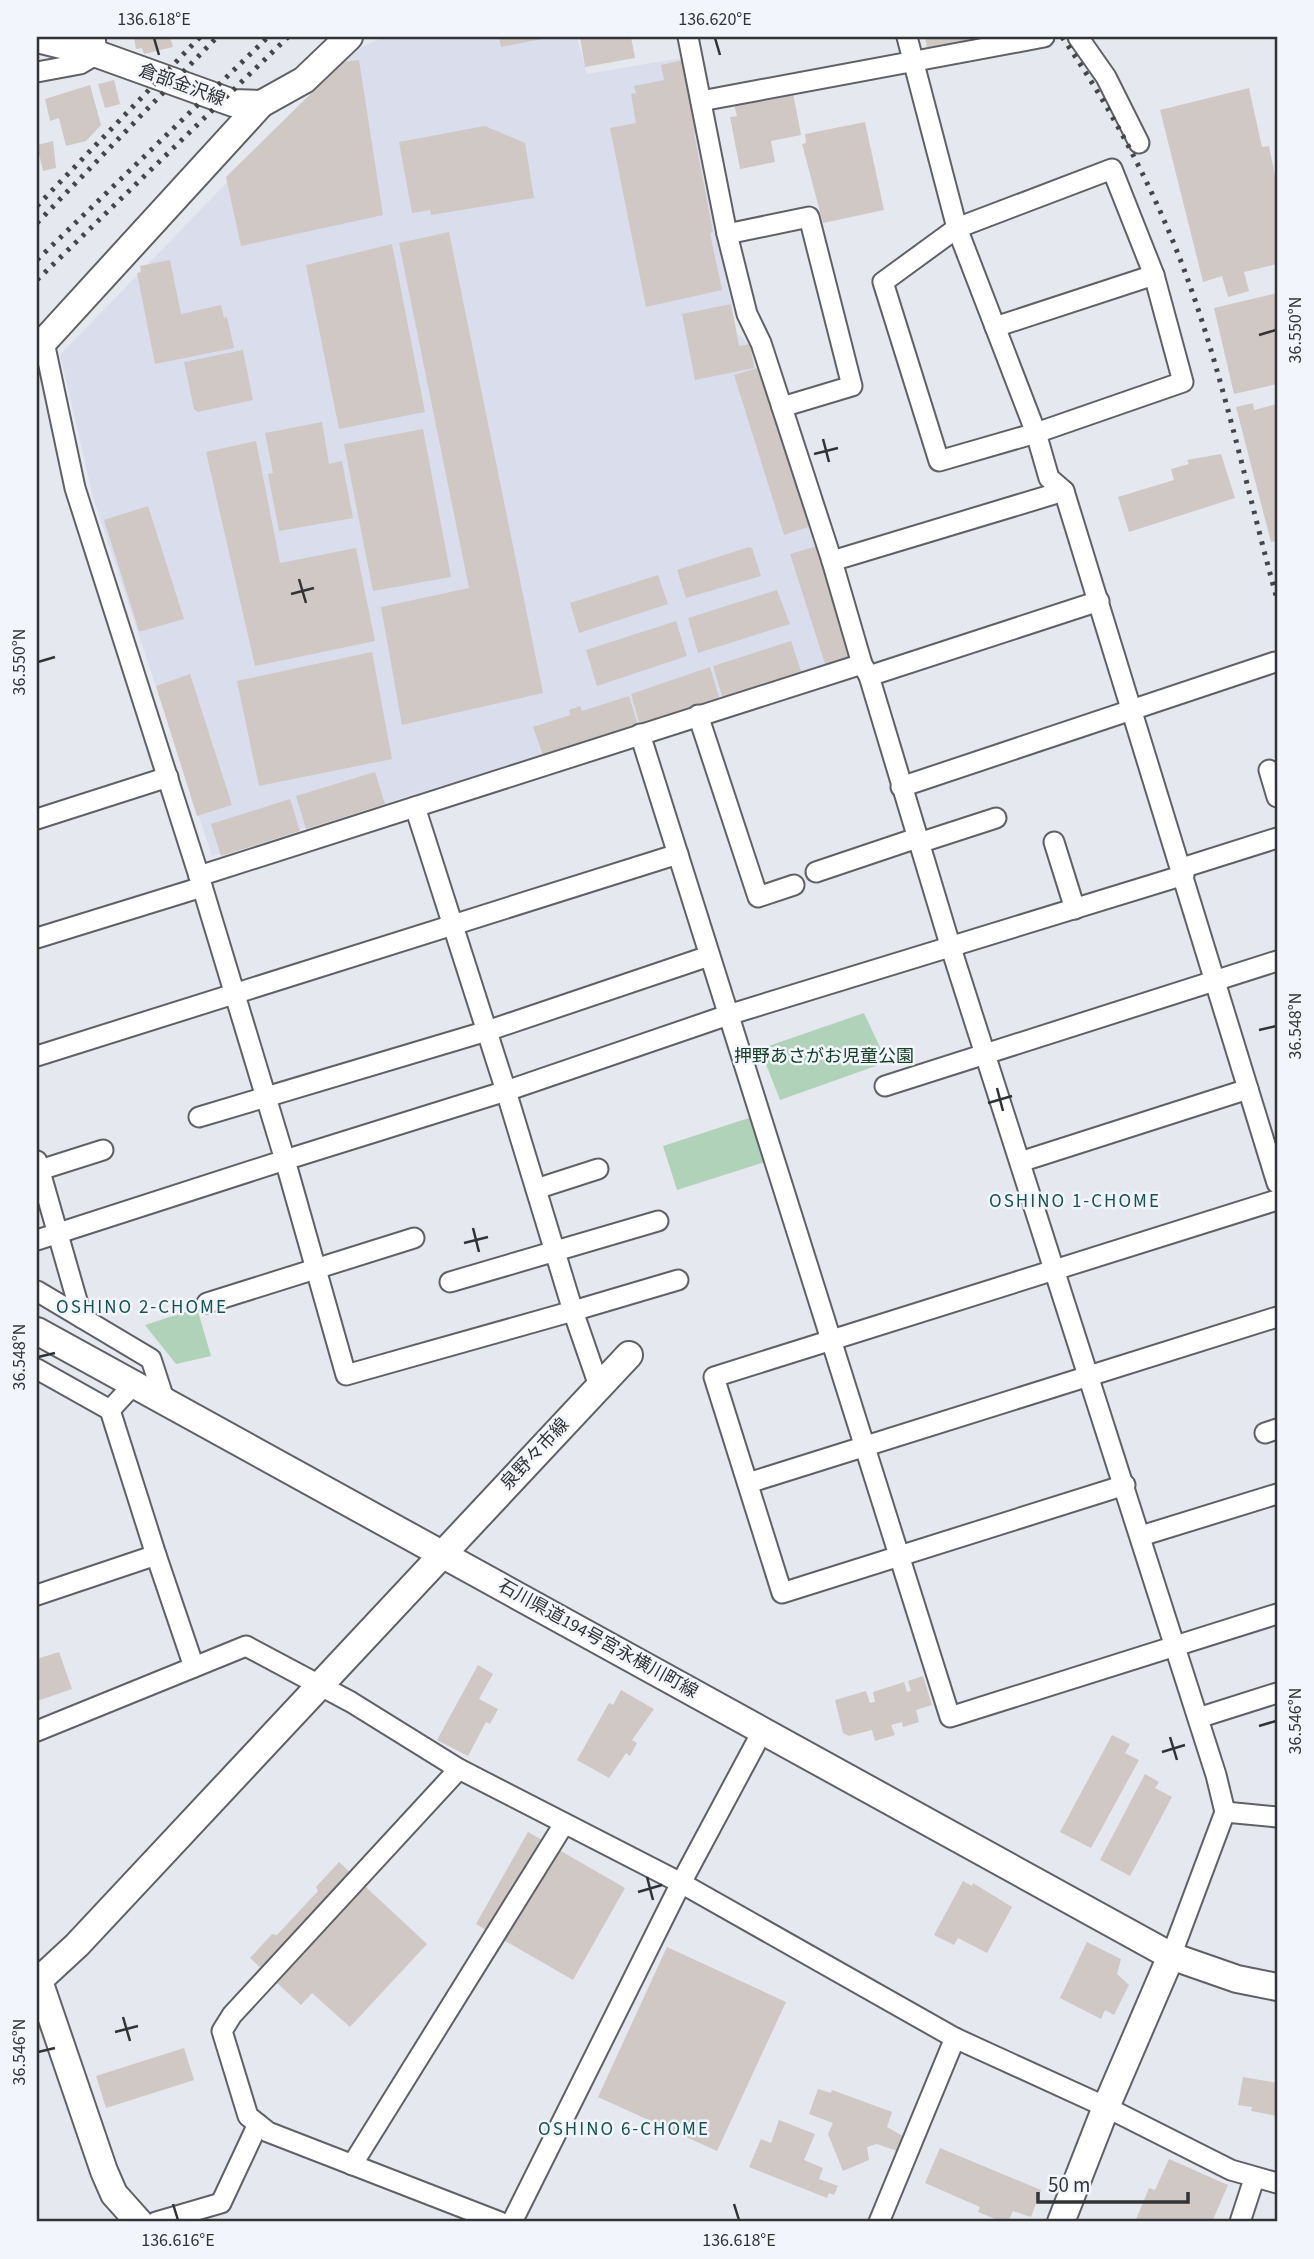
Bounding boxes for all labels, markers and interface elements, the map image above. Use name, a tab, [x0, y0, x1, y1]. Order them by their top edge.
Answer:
text: 136.618°E	[117, 7, 191, 32]
text: 136.620°E	[678, 7, 752, 32]
street label: 倉部金沢線	[135, 58, 229, 112]
text: 36.550°N	[1283, 297, 1308, 363]
text: 36.550°N	[7, 629, 32, 695]
text: 36.548°N	[1283, 993, 1308, 1059]
park label: 押野あさがお児童公園	[734, 1044, 914, 1069]
district label: OSHINO 1-CHOME	[989, 1188, 1161, 1215]
district label: OSHINO 2-CHOME	[56, 1294, 228, 1321]
text: 36.548°N	[7, 1324, 32, 1390]
street label: 泉野々市線	[495, 1413, 575, 1495]
street label: 石川県道194号宮永横川町線	[494, 1574, 702, 1704]
text: 36.546°N	[1283, 1688, 1308, 1754]
text: 36.546°N	[7, 2019, 32, 2085]
district label: OSHINO 6-CHOME	[538, 2116, 710, 2143]
scale bar	[1038, 2161, 1188, 2205]
text: 50 m	[1048, 2170, 1090, 2200]
text: 136.616°E	[141, 2228, 215, 2253]
text: 136.618°E	[702, 2228, 776, 2253]

